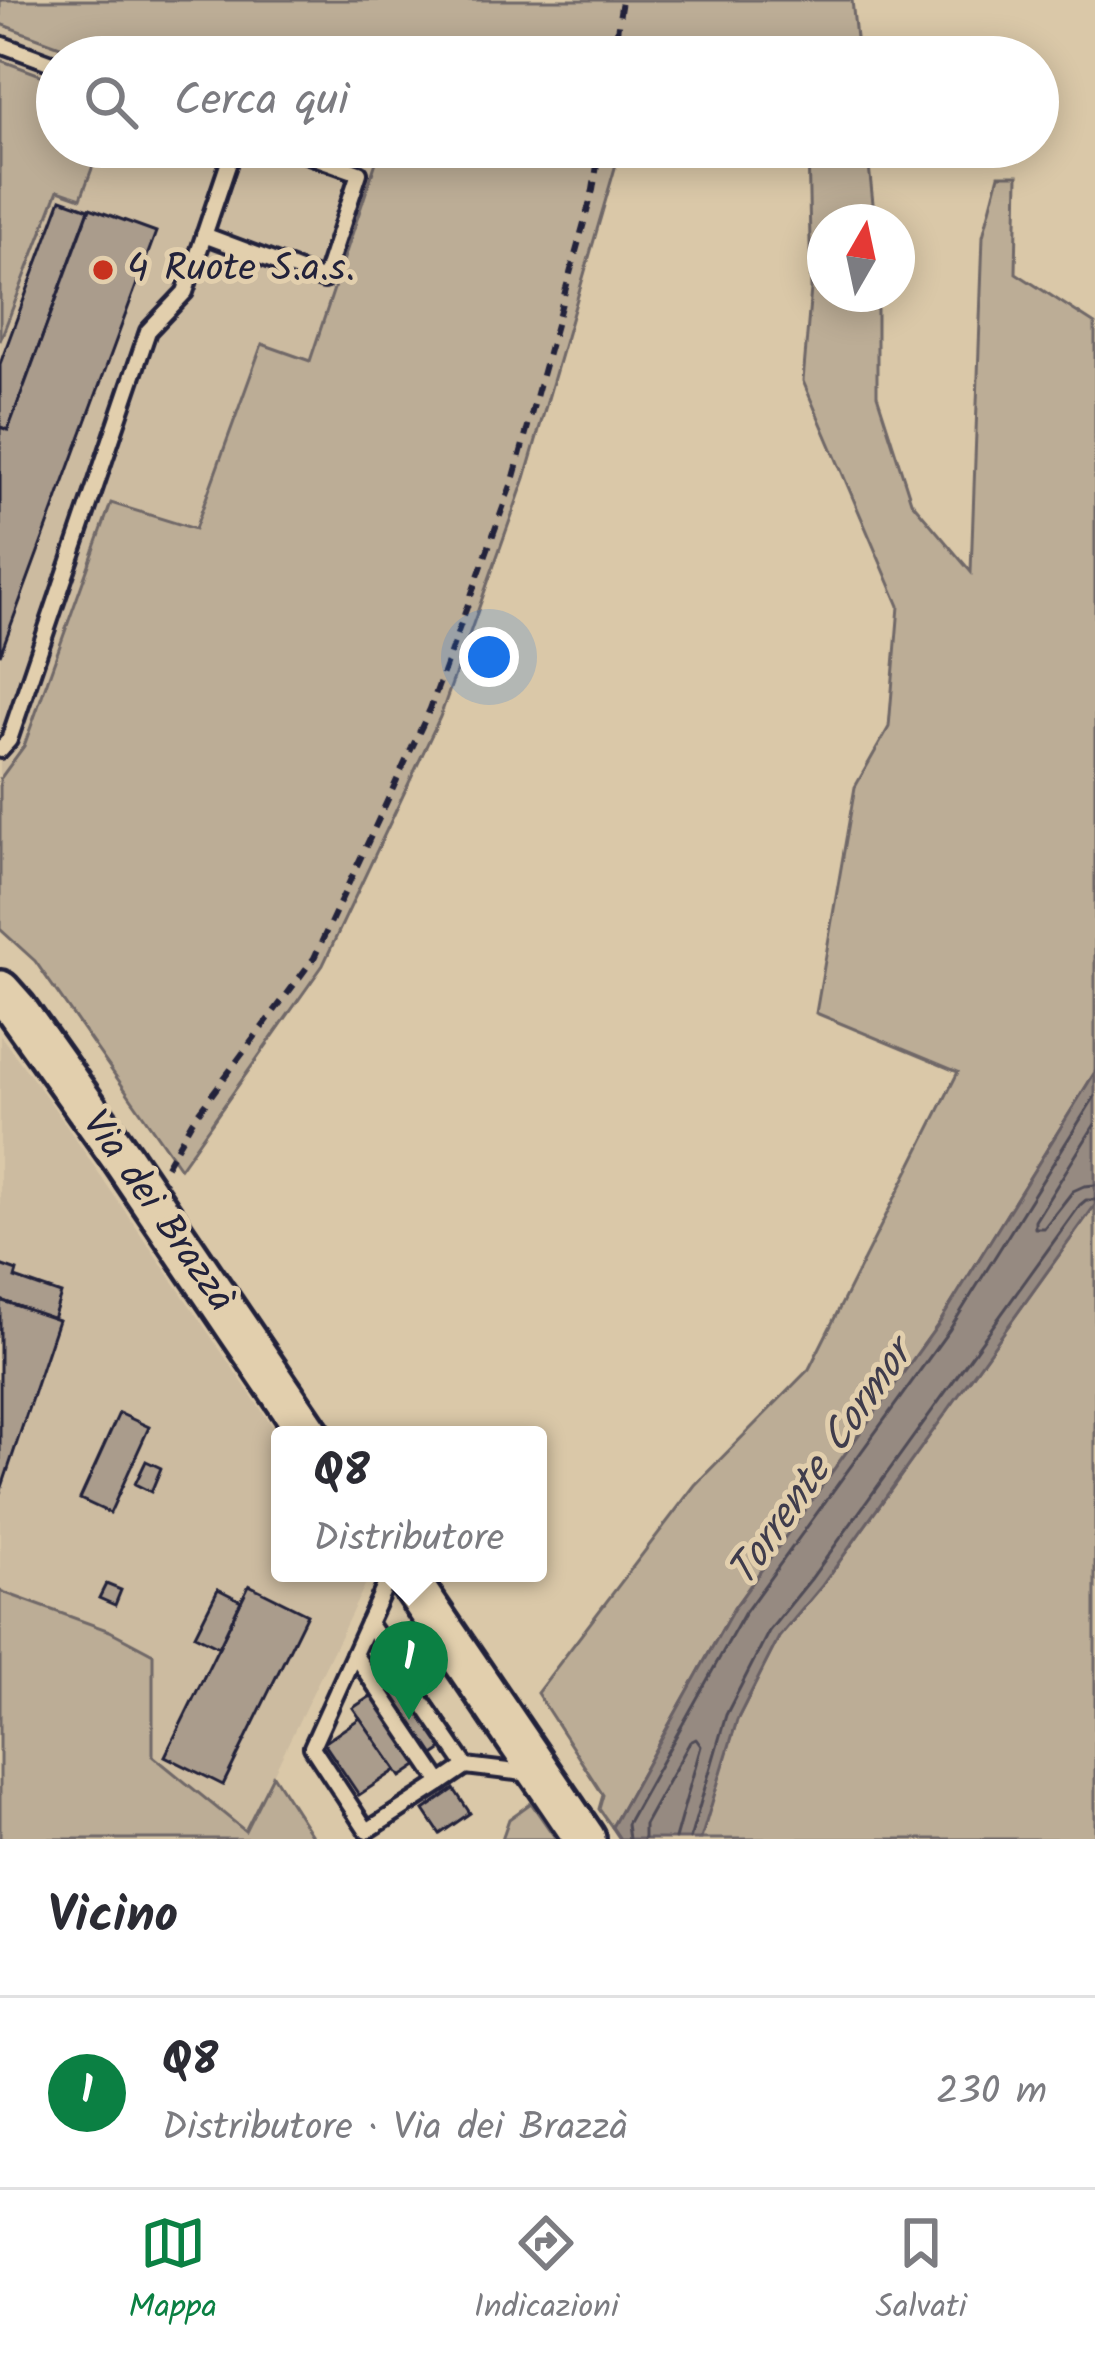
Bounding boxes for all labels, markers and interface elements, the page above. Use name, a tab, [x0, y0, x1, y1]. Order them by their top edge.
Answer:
search box	[36, 36, 1059, 168]
text: Cerca qui	[174, 66, 349, 138]
icon: search	[78, 69, 144, 135]
north arrow	[807, 204, 915, 312]
place label: 4 Ruote S.a.s.	[127, 239, 355, 301]
marker: 4 Ruote S.a.s.	[90, 257, 116, 283]
your location	[459, 627, 519, 687]
street label: Via dei Brazzà	[64, 1098, 250, 1326]
water label: Torrente Cormor	[711, 1321, 935, 1601]
popup	[271, 1426, 547, 1582]
text: Q8	[314, 1437, 370, 1509]
text: Distributore	[314, 1509, 504, 1571]
pin: 1	[370, 1621, 448, 1720]
text: Vicino	[48, 1877, 178, 1958]
text: Q8	[162, 2026, 218, 2098]
text: 1	[81, 2062, 93, 2124]
text: 230 m	[936, 2062, 1047, 2124]
text: Distributore · Via dei Brazzà	[162, 2098, 628, 2160]
tab: Mappa	[128, 2210, 217, 2335]
tab: Indicazioni	[474, 2210, 619, 2335]
tab: Salvati	[876, 2210, 967, 2335]

